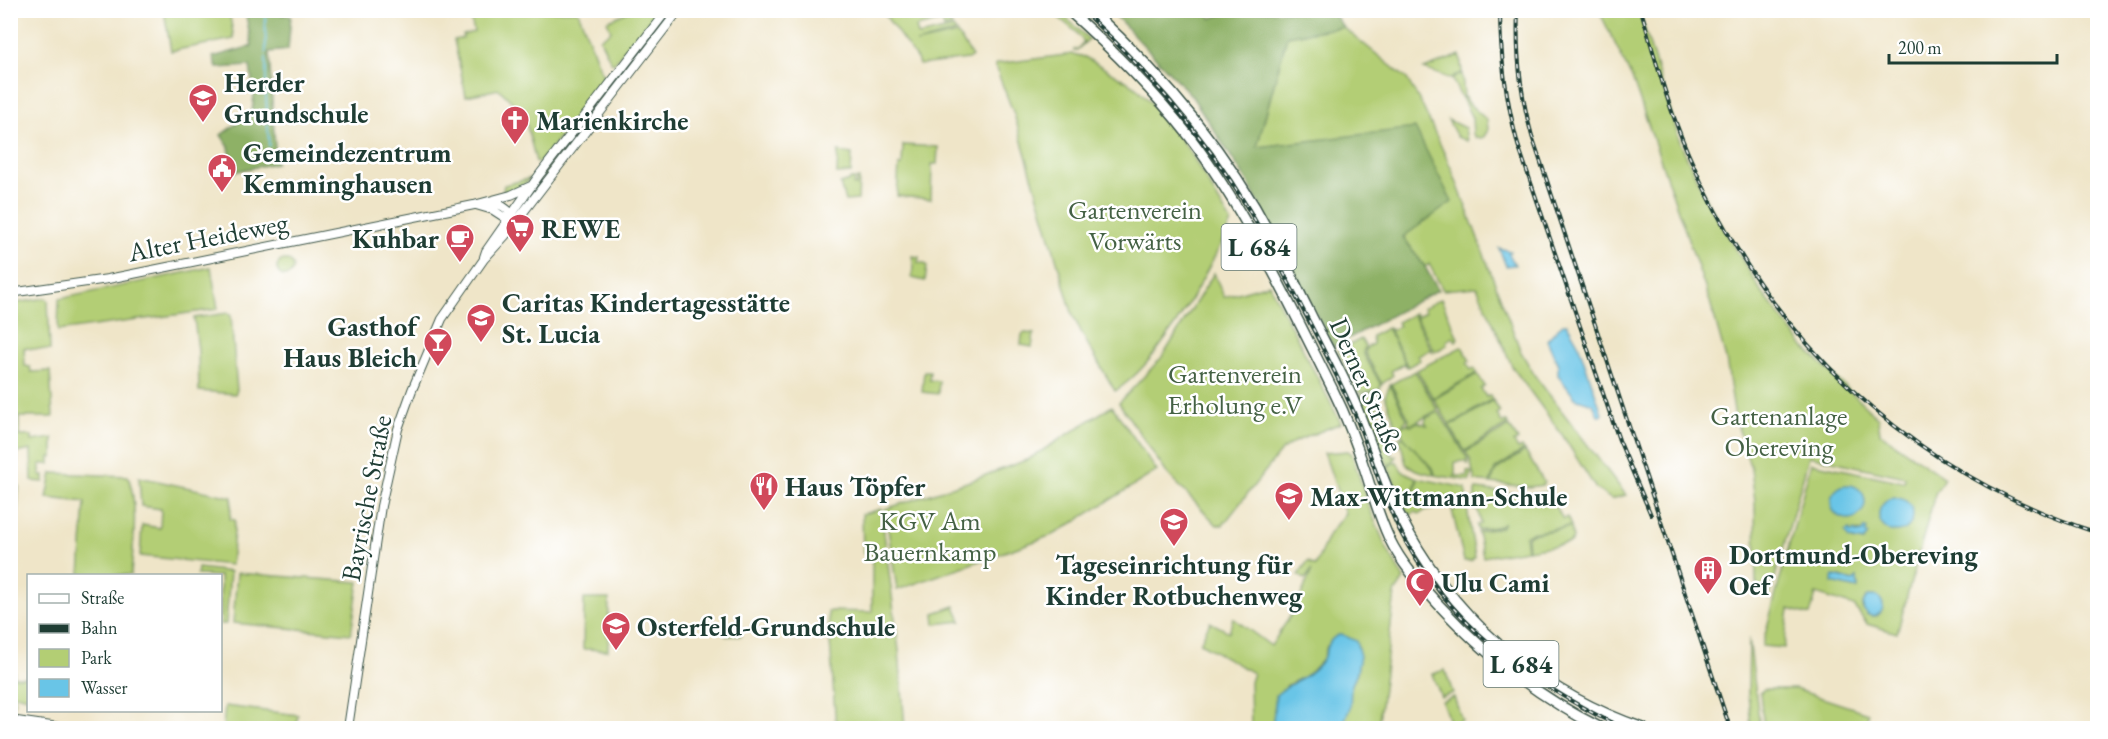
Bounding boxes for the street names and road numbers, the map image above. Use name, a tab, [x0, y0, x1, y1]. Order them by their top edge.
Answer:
street label: Alter Heideweg	[124, 204, 291, 270]
road number: L 684	[1222, 224, 1296, 270]
street label: Derner Straße	[1322, 312, 1412, 458]
street label: Bayrische Straße	[333, 412, 399, 584]
road number: L 684	[1484, 641, 1558, 687]

